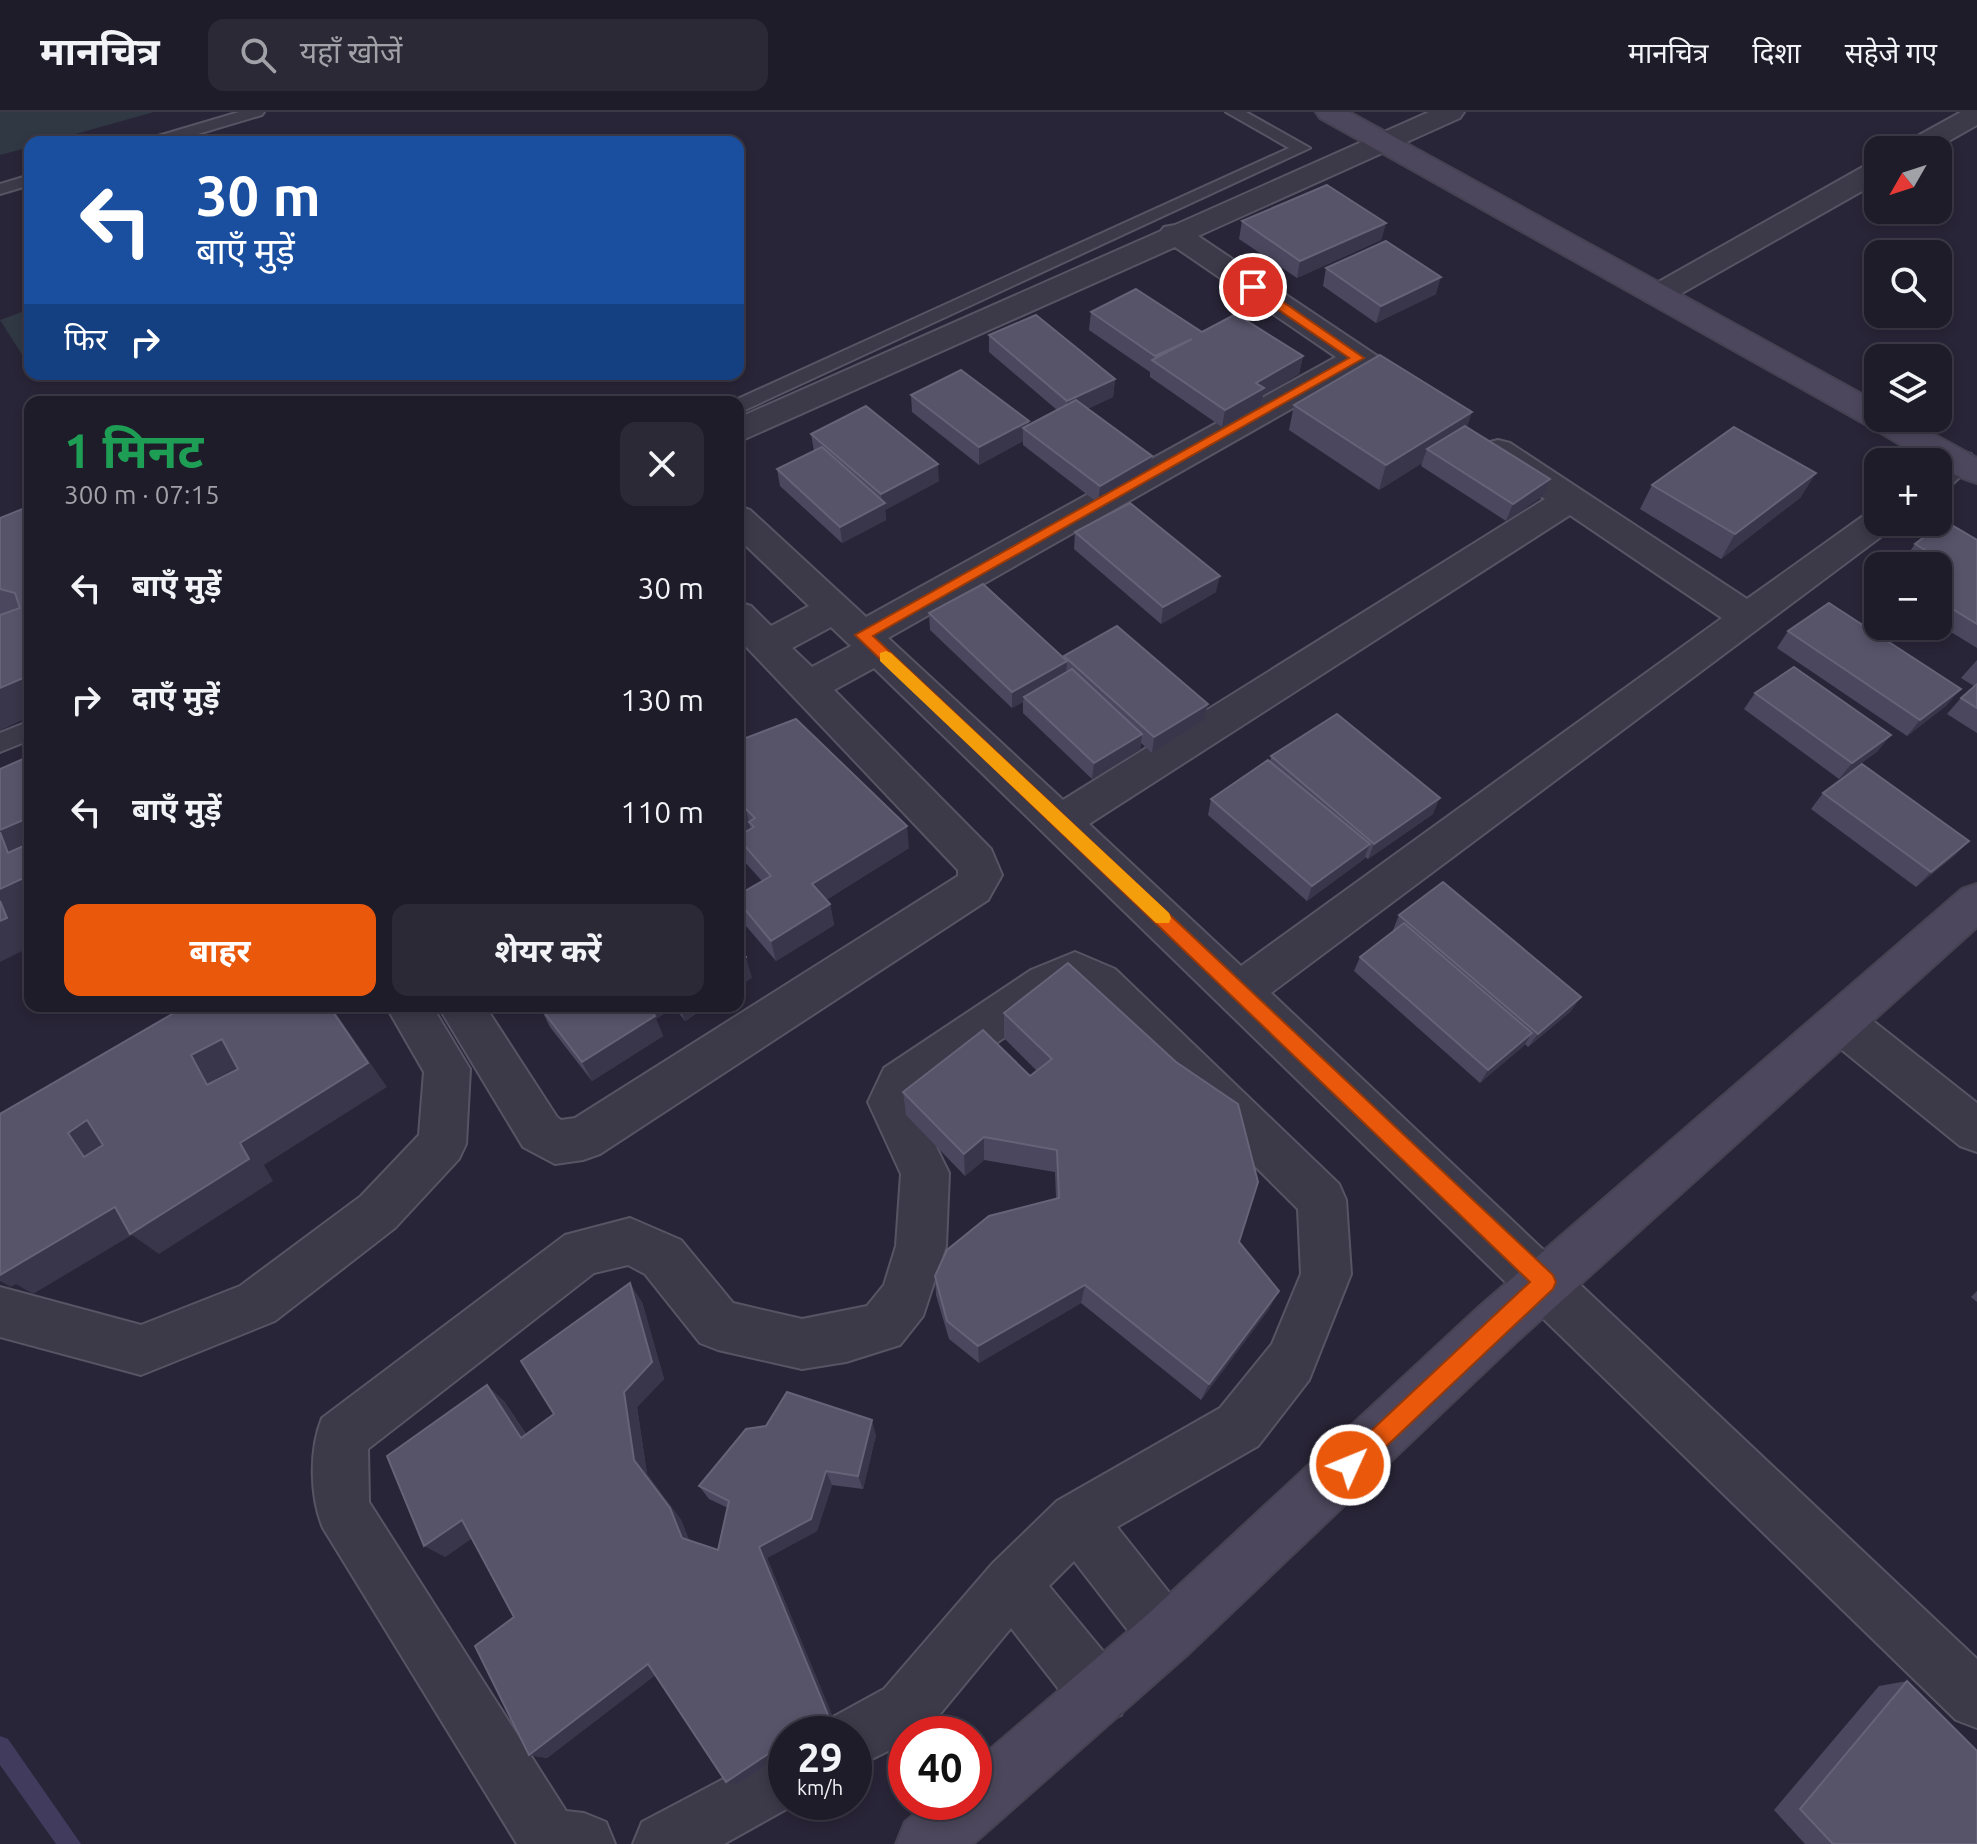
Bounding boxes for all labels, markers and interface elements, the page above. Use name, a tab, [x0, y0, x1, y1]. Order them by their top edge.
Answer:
search box	[208, 19, 768, 91]
text: मानचित्र	[40, 30, 160, 72]
icon: search	[236, 33, 280, 77]
text: यहाँ खोजें	[300, 35, 402, 69]
text: मानचित्र	[1628, 37, 1708, 68]
text: दिशा	[1752, 37, 1801, 68]
text: सहेजे गए	[1845, 37, 1937, 68]
north arrow	[1864, 136, 1952, 224]
map controls	[1864, 136, 1952, 640]
text: 30 m	[196, 164, 321, 227]
icon: left	[64, 168, 168, 272]
text: बाएँ मुड़ें	[196, 230, 295, 271]
button: search	[1864, 240, 1952, 328]
pin	[1219, 253, 1287, 321]
icon: arrive	[1231, 265, 1275, 309]
icon: right	[123, 320, 167, 364]
text: फिर	[64, 322, 107, 356]
button: layers	[1864, 344, 1952, 432]
button: close	[620, 422, 704, 506]
text: 1 मिनट	[64, 423, 203, 477]
button: +	[1864, 448, 1952, 536]
text: 300 m · 07:15	[64, 480, 220, 509]
button: −	[1864, 552, 1952, 640]
icon: left	[64, 566, 108, 610]
text: बाएँ मुड़ें	[132, 568, 221, 602]
text: 30 m	[637, 571, 704, 605]
icon: right	[64, 678, 108, 722]
text: दाएँ मुड़ें	[132, 680, 220, 714]
text: 130 m	[620, 683, 704, 717]
icon: left	[64, 790, 108, 834]
text: बाएँ मुड़ें	[132, 792, 221, 826]
text: 110 m	[620, 795, 704, 829]
button: बाहर	[64, 904, 376, 996]
button: शेयर करें	[392, 904, 704, 996]
position arrow	[1308, 1423, 1392, 1507]
speed limit sign: 40	[888, 1716, 992, 1820]
text: 29	[797, 1735, 843, 1780]
text: km/h	[797, 1776, 843, 1799]

